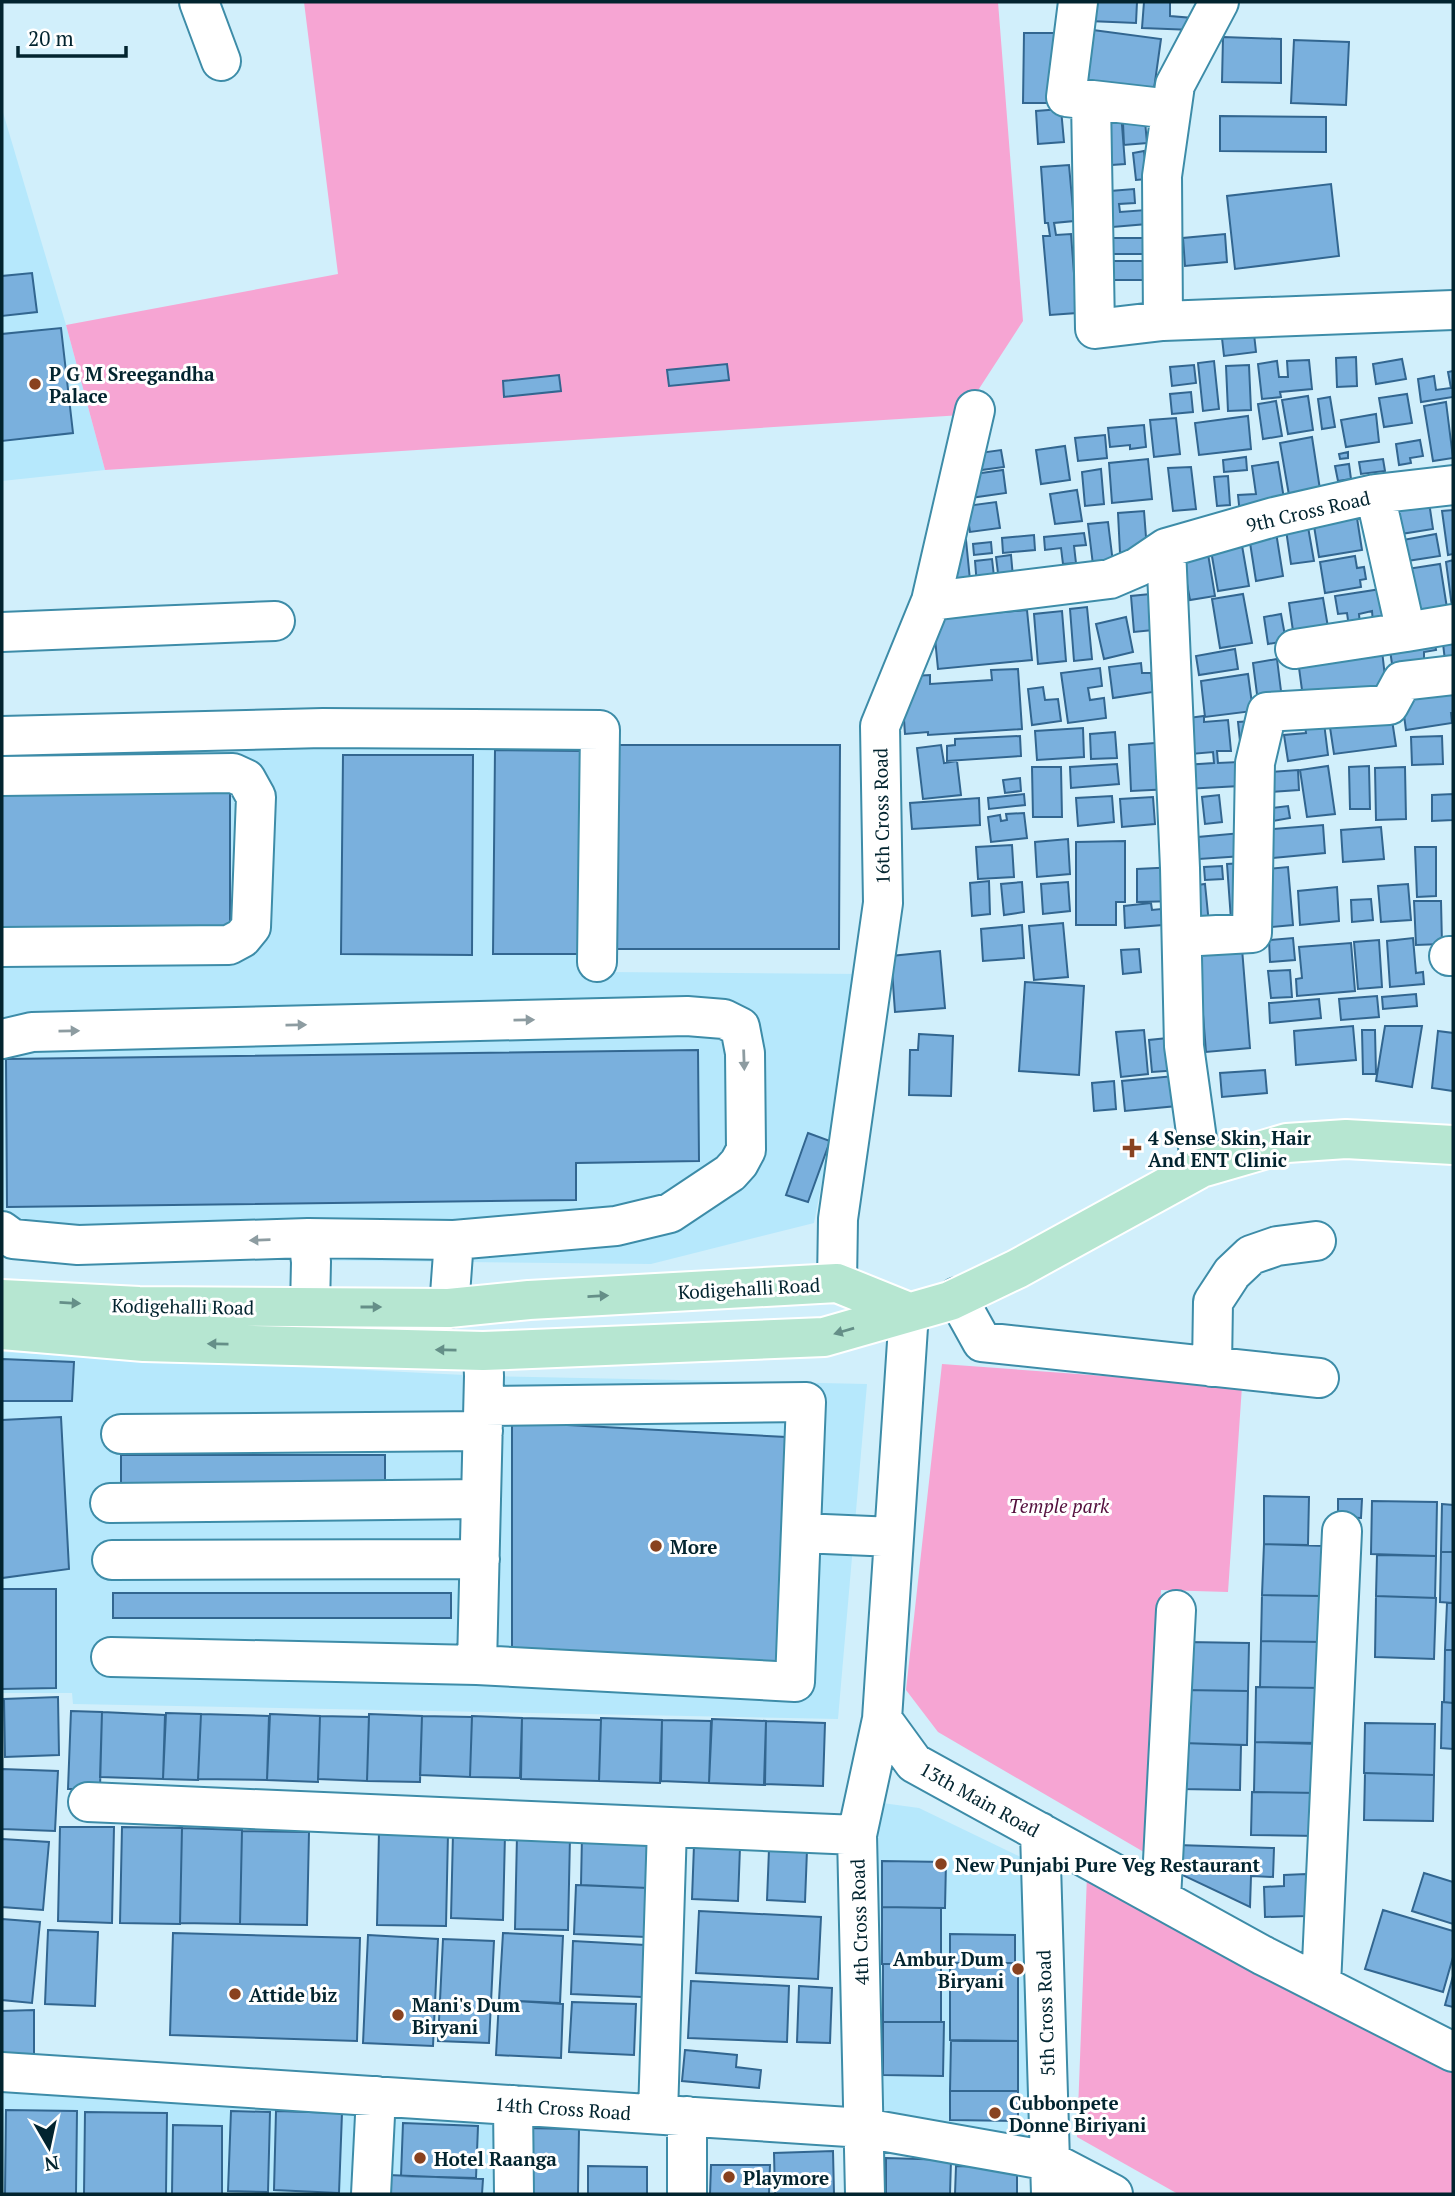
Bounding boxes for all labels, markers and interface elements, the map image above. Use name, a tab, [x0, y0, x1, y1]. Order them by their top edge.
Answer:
scale bar	[18, 14, 126, 58]
text: 20 m	[28, 24, 74, 52]
place label: P G M Sreegandha Palace	[49, 361, 215, 408]
marker: P G M Sreegandha Palace	[27, 376, 43, 392]
street label: 9th Cross Road	[1244, 484, 1373, 537]
street label: 16th Cross Road	[867, 747, 895, 884]
one-way arrow	[513, 1014, 535, 1026]
one-way arrow	[286, 1020, 308, 1031]
one-way arrow	[58, 1025, 80, 1036]
one-way arrow	[739, 1050, 750, 1072]
place label: 4 Sense Skin, Hair And ENT Clinic	[1148, 1125, 1312, 1172]
marker: 4 Sense Skin, Hair And ENT Clinic	[1122, 1138, 1142, 1158]
one-way arrow	[249, 1235, 271, 1246]
street label: Kodigehalli Road	[677, 1272, 821, 1304]
one-way arrow	[587, 1291, 609, 1302]
street label: Kodigehalli Road	[111, 1292, 255, 1320]
one-way arrow	[59, 1298, 81, 1309]
one-way arrow	[360, 1301, 382, 1313]
one-way arrow	[833, 1326, 855, 1337]
one-way arrow	[207, 1338, 229, 1350]
one-way arrow	[435, 1344, 457, 1356]
park label: Temple park	[1009, 1493, 1110, 1518]
place label: More	[670, 1534, 717, 1559]
marker: More	[648, 1538, 664, 1554]
street label: 13th Main Road	[916, 1756, 1045, 1842]
place label: New Punjabi Pure Veg Restaurant	[955, 1852, 1261, 1877]
marker: New Punjabi Pure Veg Restaurant	[933, 1856, 949, 1872]
street label: 4th Cross Road	[844, 1858, 874, 1986]
place label: Ambur Dum Biryani	[893, 1946, 1004, 1993]
street label: 5th Cross Road	[1030, 1949, 1060, 2077]
marker: Ambur Dum Biryani	[1010, 1961, 1026, 1977]
place label: Attide biz	[249, 1982, 338, 2007]
marker: Attide biz	[227, 1986, 243, 2002]
place label: Mani's Dum Biryani	[412, 1992, 521, 2039]
marker: Mani's Dum Biryani	[390, 2007, 406, 2023]
place label: Cubbonpete Donne Biriyani	[1009, 2090, 1146, 2137]
street label: 14th Cross Road	[494, 2091, 632, 2125]
marker: Cubbonpete Donne Biriyani	[987, 2105, 1003, 2121]
north arrow	[14, 2112, 84, 2182]
place label: Hotel Raanga	[434, 2146, 557, 2171]
marker: Hotel Raanga	[412, 2150, 428, 2166]
text: N	[42, 2151, 61, 2178]
place label: Playmore	[743, 2165, 829, 2190]
marker: Playmore	[721, 2169, 737, 2185]

